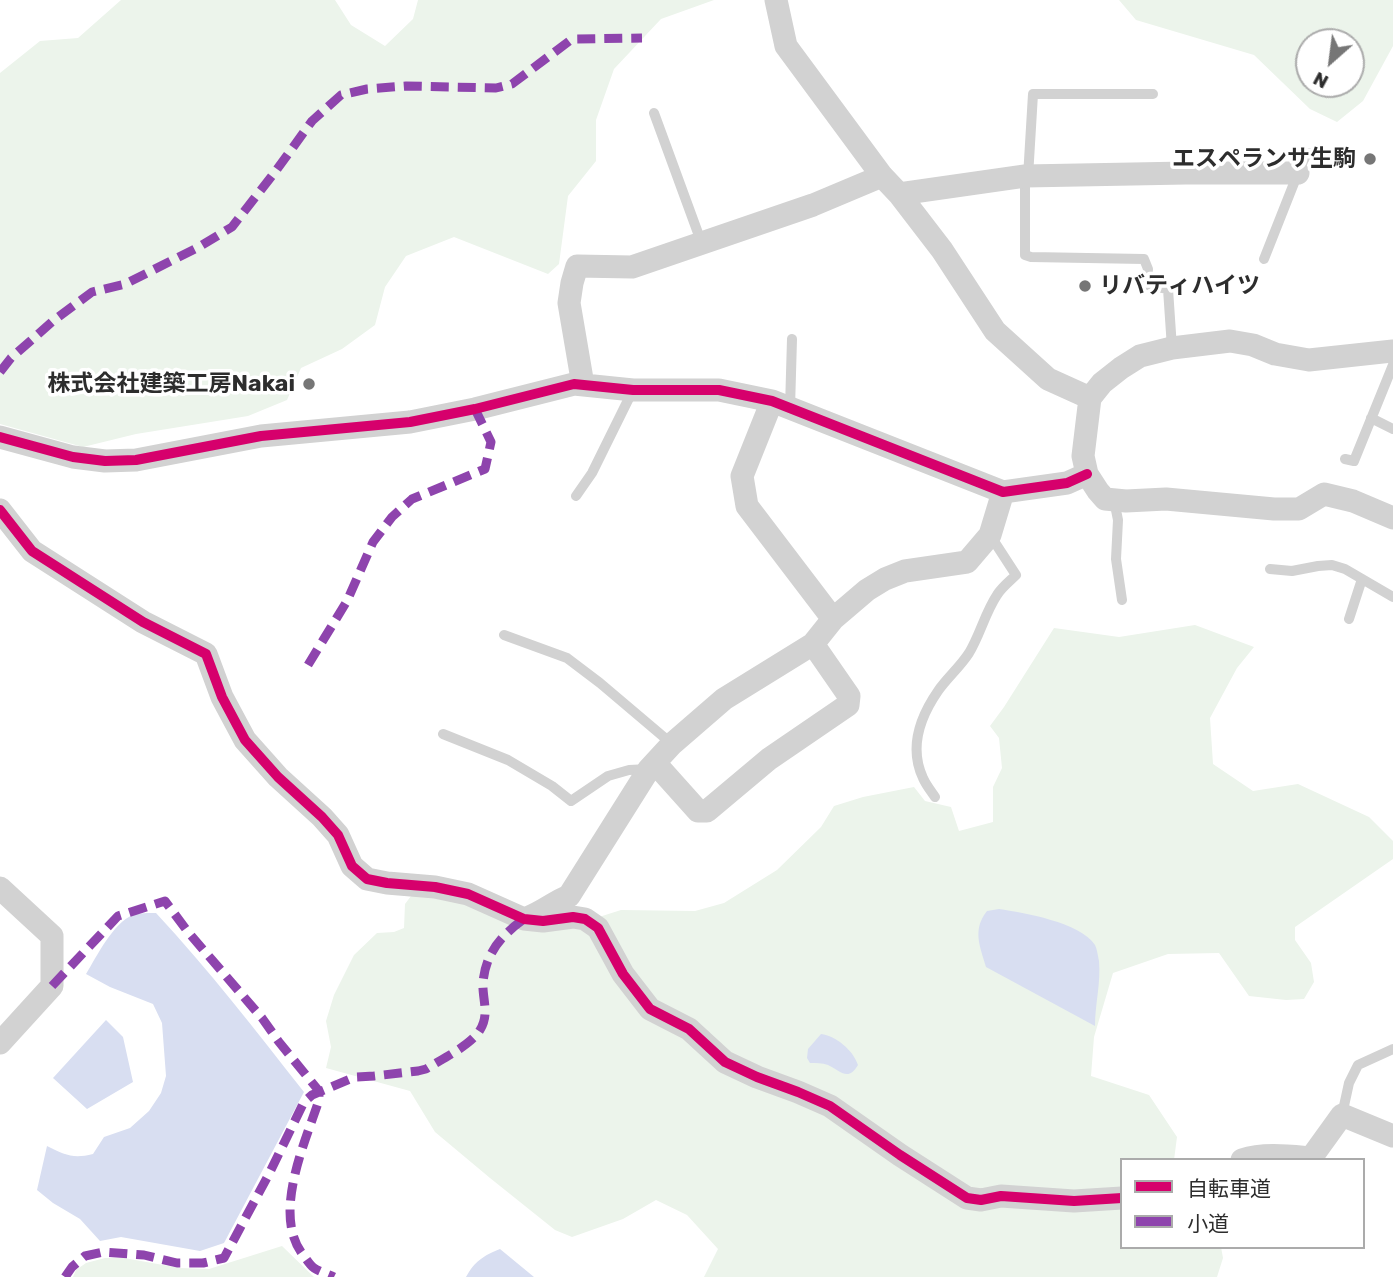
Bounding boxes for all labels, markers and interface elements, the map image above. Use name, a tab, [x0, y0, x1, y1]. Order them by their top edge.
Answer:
north arrow	[1295, 28, 1365, 98]
text: N	[1309, 67, 1332, 94]
place label: エスペランサ生駒	[1172, 145, 1356, 173]
marker: エスペランサ生駒	[1362, 151, 1378, 167]
place label: リバティハイツ	[1099, 272, 1260, 300]
marker: リバティハイツ	[1077, 278, 1093, 294]
place label: 株式会社建築工房Nakai	[48, 370, 295, 398]
marker: 株式会社建築工房Nakai	[301, 376, 317, 392]
legend	[1120, 1158, 1365, 1249]
text: 自転車道	[1187, 1176, 1271, 1201]
text: 小道	[1187, 1211, 1229, 1236]

